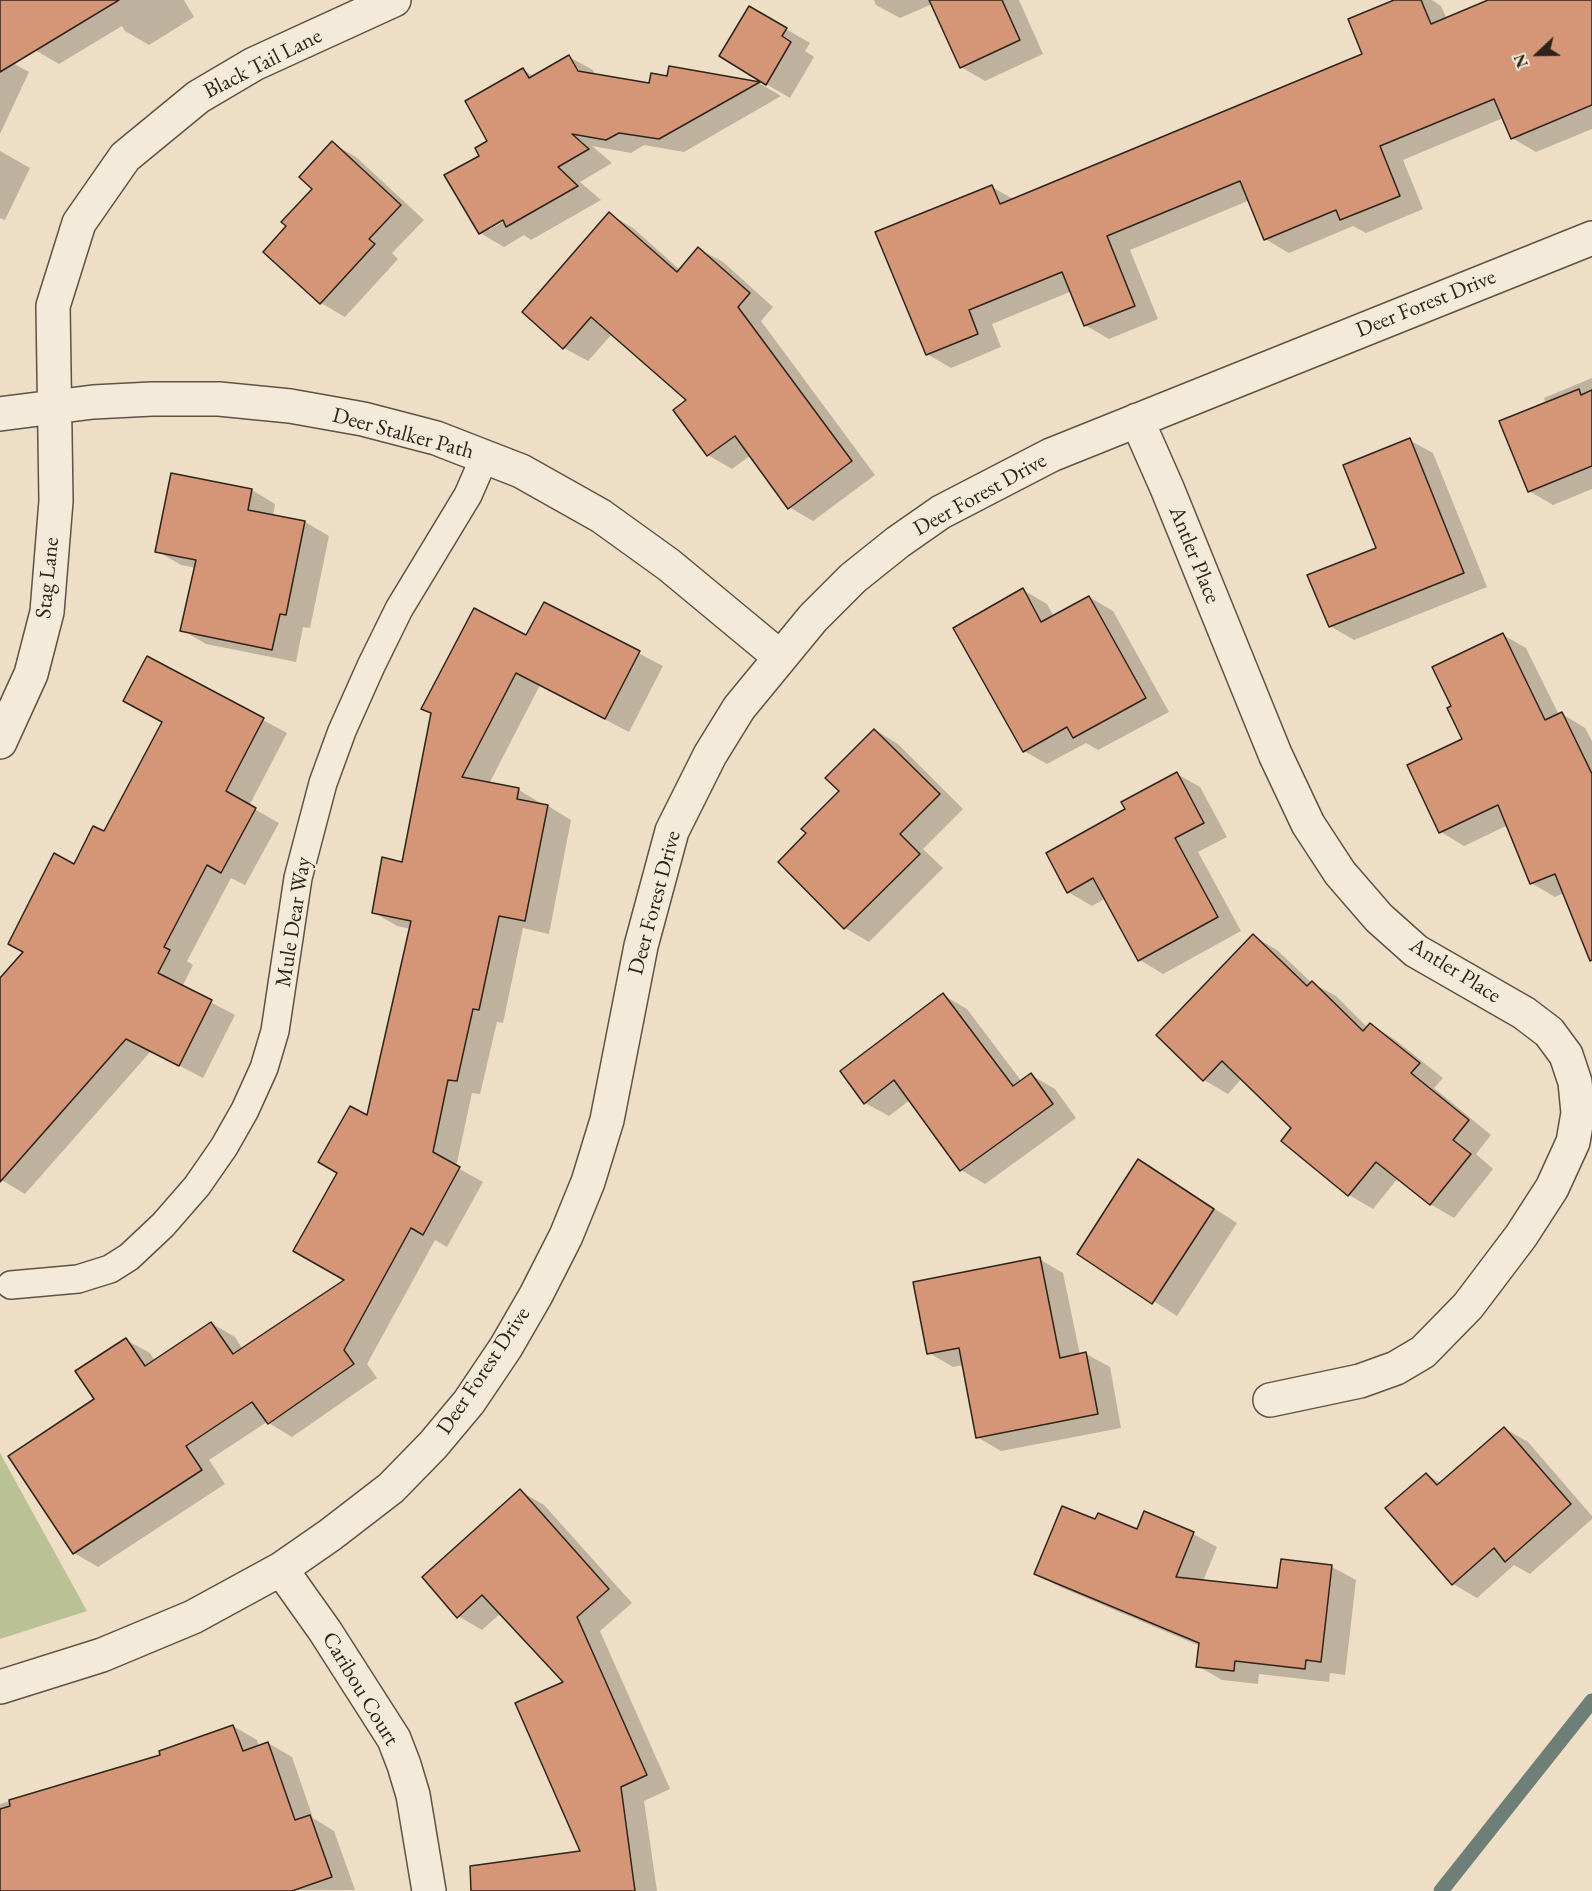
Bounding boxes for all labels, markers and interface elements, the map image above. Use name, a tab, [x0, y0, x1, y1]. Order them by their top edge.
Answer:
street label: Black Tail Lane	[200, 23, 326, 105]
north arrow	[1508, 24, 1568, 84]
text: N	[1509, 51, 1533, 71]
street label: Deer Forest Drive	[1352, 264, 1500, 344]
street label: Deer Stalker Path	[329, 402, 477, 466]
street label: Deer Forest Drive	[909, 448, 1051, 542]
street label: Antler Place	[1163, 502, 1225, 608]
street label: Stag Lane	[31, 536, 65, 620]
street label: Deer Forest Drive	[623, 828, 687, 978]
street label: Mule Dear Way	[271, 855, 317, 989]
street label: Antler Place	[1404, 933, 1506, 1009]
street label: Deer Forest Drive	[432, 1302, 536, 1440]
street label: Caribou Court	[316, 1627, 404, 1751]

